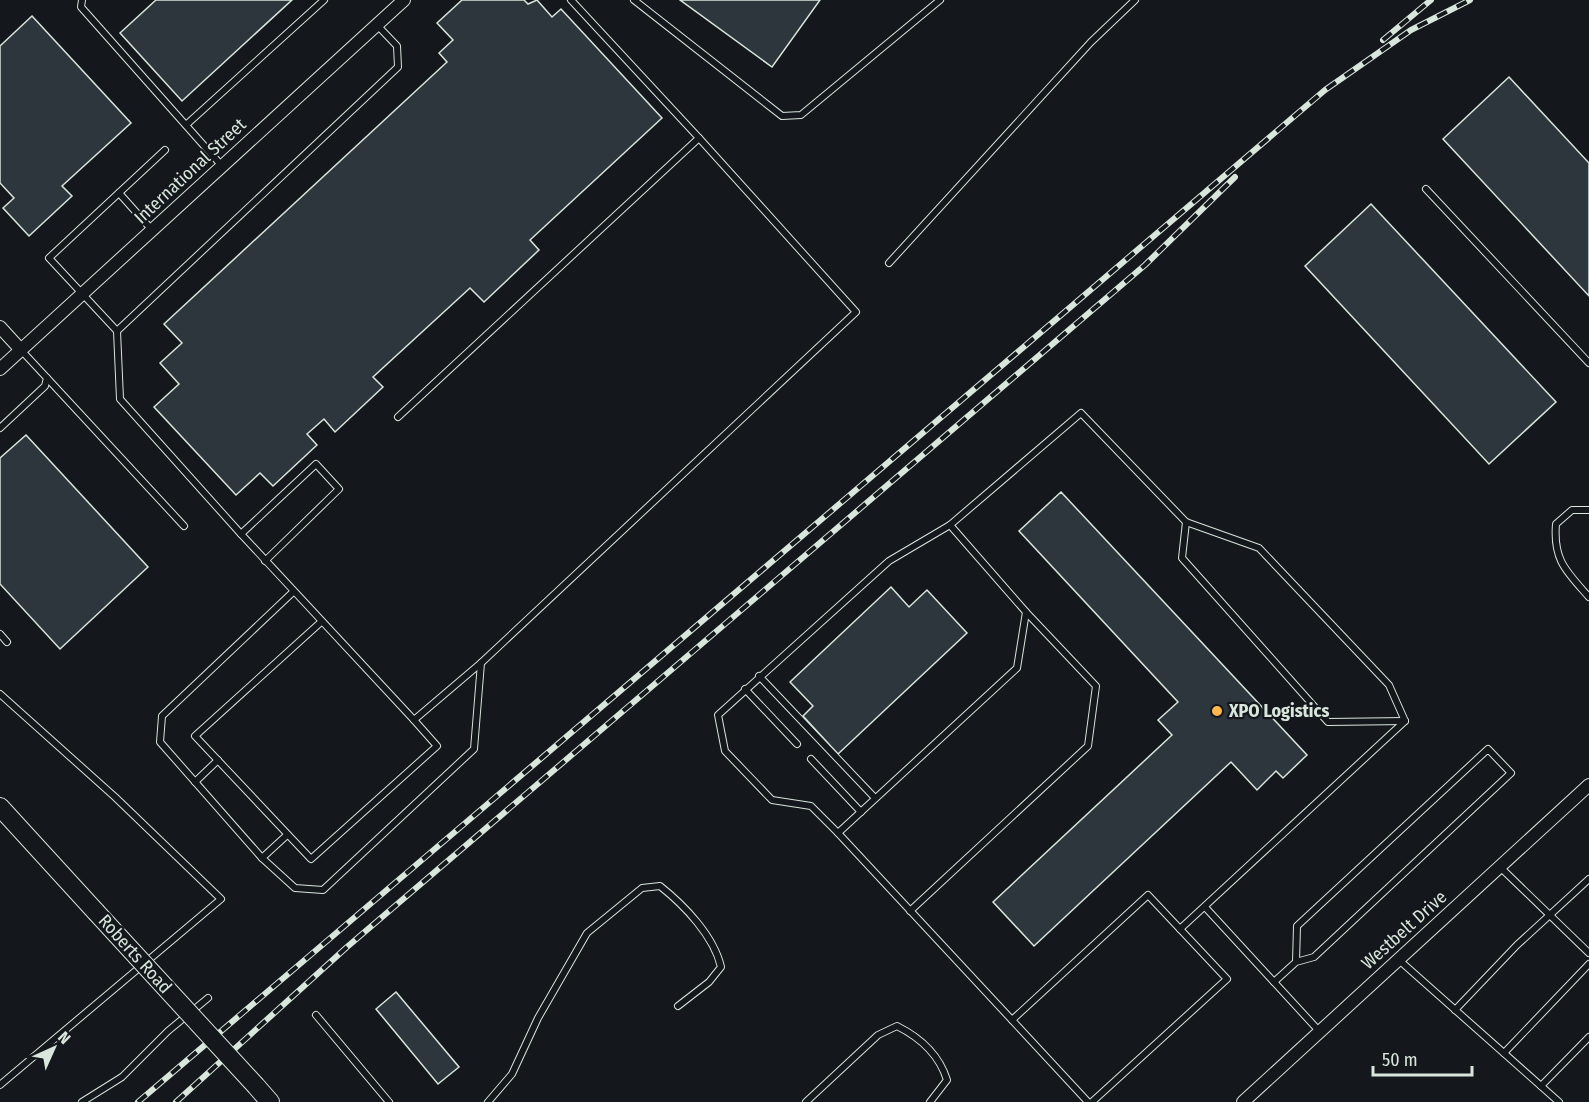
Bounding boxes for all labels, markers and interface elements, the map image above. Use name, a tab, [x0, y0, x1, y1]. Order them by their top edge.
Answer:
street label: International Street	[130, 114, 250, 228]
place label: XPO Logistics	[1228, 700, 1329, 722]
marker: XPO Logistics	[1210, 704, 1224, 718]
street label: Westbelt Drive	[1357, 886, 1451, 974]
street label: Roberts Road	[94, 910, 176, 998]
north arrow	[24, 1018, 84, 1078]
text: N	[54, 1028, 74, 1048]
scale bar	[1373, 1039, 1472, 1077]
text: 50 m	[1382, 1049, 1418, 1071]

